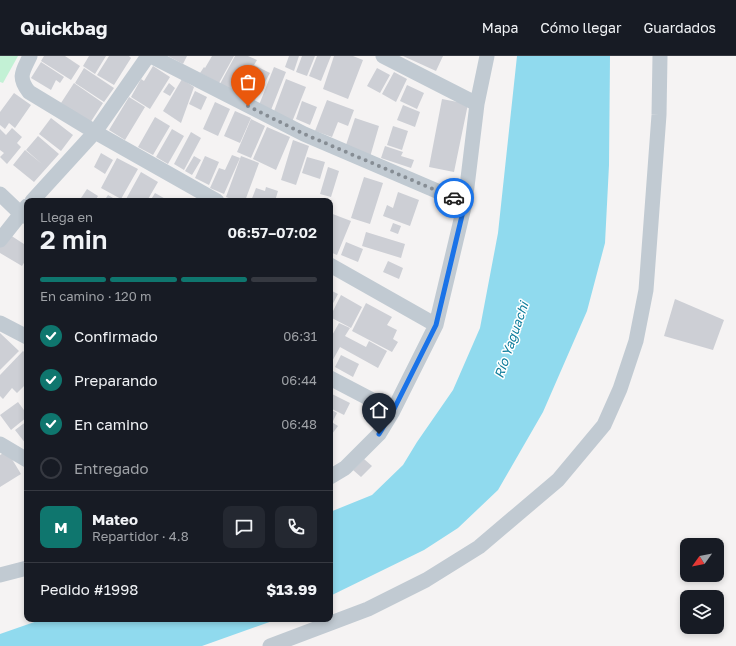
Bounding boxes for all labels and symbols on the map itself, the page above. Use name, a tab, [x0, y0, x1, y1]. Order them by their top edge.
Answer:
pin	[231, 65, 265, 106]
courier	[434, 178, 474, 218]
water label: Río Yaguachi	[490, 298, 532, 380]
pin	[362, 393, 396, 434]
north arrow	[680, 538, 724, 582]

